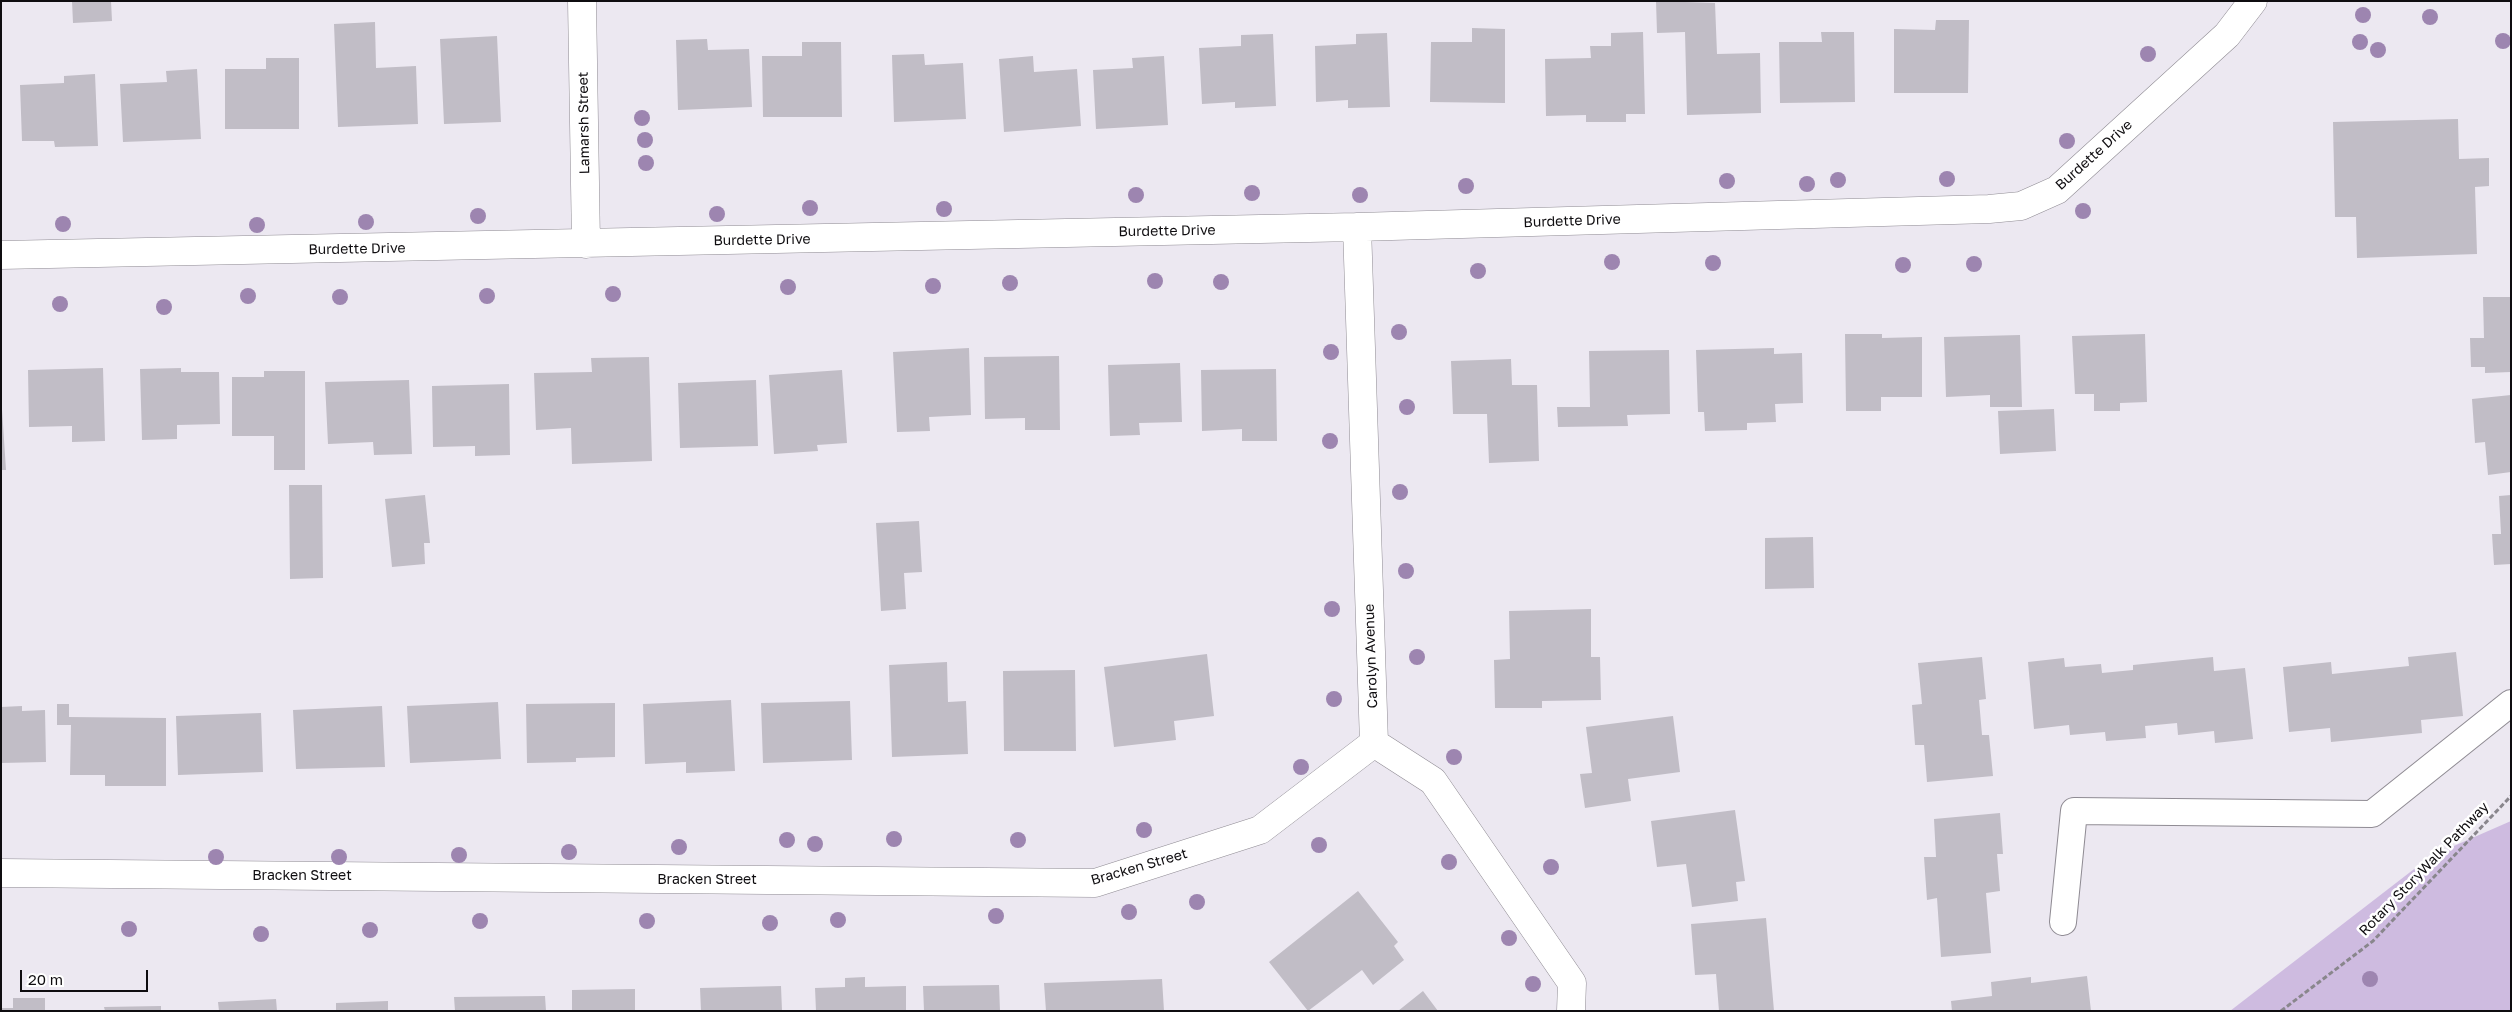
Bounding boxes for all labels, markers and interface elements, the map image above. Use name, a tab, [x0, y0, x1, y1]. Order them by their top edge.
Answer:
street label: Lamarsh Street	[575, 71, 593, 175]
street label: Burdette Drive	[2052, 116, 2136, 194]
street label: Burdette Drive	[1523, 211, 1621, 231]
street label: Burdette Drive	[1118, 222, 1216, 240]
street label: Burdette Drive	[713, 231, 811, 249]
street label: Burdette Drive	[308, 240, 406, 258]
street label: Carolyn Avenue	[1361, 603, 1381, 709]
street label: Rotary StoryWalk Pathway	[2356, 799, 2492, 939]
street label: Bracken Street	[1089, 845, 1189, 889]
street label: Bracken Street	[252, 868, 352, 884]
street label: Bracken Street	[657, 872, 757, 888]
scale bar	[22, 960, 150, 992]
text: 20 m	[28, 970, 63, 988]

